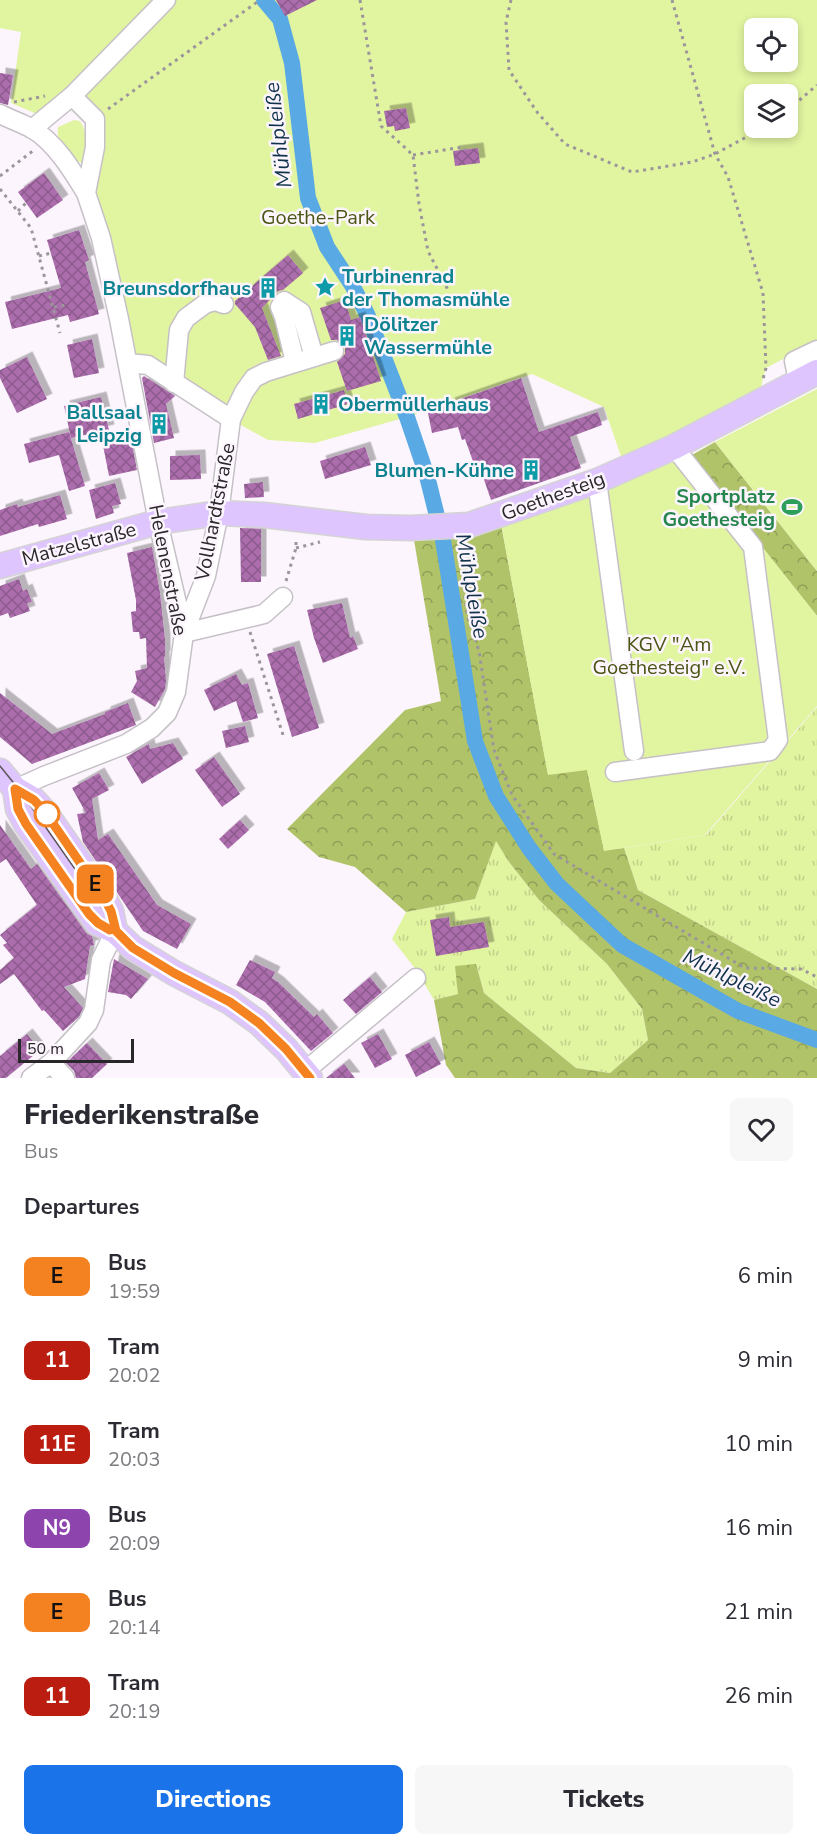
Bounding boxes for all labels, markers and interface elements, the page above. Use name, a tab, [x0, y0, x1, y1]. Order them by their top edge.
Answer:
map controls	[744, 18, 798, 138]
button: locate	[744, 18, 798, 72]
water label: Mühlpleiße	[258, 81, 298, 189]
button: layers	[744, 84, 798, 138]
park label: Goethe-Park	[261, 204, 376, 231]
place label: Turbinenrad der Thomasmühle	[342, 263, 510, 313]
place label: Breunsdorfhaus	[103, 275, 251, 302]
place icon: Turbinenrad der Thomasmühle	[313, 275, 337, 299]
building icon: Breunsdorfhaus	[256, 276, 280, 300]
place label: Dölitzer Wassermühle	[364, 311, 492, 361]
building icon: Dölitzer Wassermühle	[335, 324, 359, 348]
place label: Obermüllerhaus	[338, 391, 489, 418]
building icon: Obermüllerhaus	[309, 392, 333, 416]
place label: Ballsaal Leipzig	[67, 399, 143, 449]
building icon: Ballsaal Leipzig	[147, 412, 171, 436]
street label: Vollhardtstraße	[188, 441, 242, 584]
place label: Blumen-Kühne	[375, 457, 514, 484]
building icon: Blumen-Kühne	[519, 458, 543, 482]
street label: Goethesteig	[497, 465, 609, 527]
place label: Sportplatz Goethesteig	[662, 483, 775, 533]
sports icon: Sportplatz Goethesteig	[780, 495, 804, 519]
street label: Helenenstraße	[142, 502, 194, 638]
street label: Matzelstraße	[19, 516, 139, 572]
water label: Mühlpleiße	[449, 531, 495, 641]
park label: KGV "Am Goethesteig" e.V.	[592, 631, 746, 681]
unlabelled marker	[34, 801, 60, 827]
line badge: E	[76, 864, 115, 904]
text: E	[89, 870, 101, 898]
water label: Mühlpleiße	[678, 942, 786, 1014]
scale bar	[18, 1036, 134, 1064]
text: 50 m	[27, 1038, 64, 1060]
text: Friederikenstraße	[24, 1096, 259, 1134]
button: heart	[730, 1098, 793, 1161]
text: Bus	[24, 1138, 58, 1165]
text: Departures	[24, 1192, 139, 1222]
text: Bus	[108, 1248, 147, 1278]
text: 6 min	[738, 1261, 793, 1291]
text: E	[51, 1262, 63, 1290]
text: 19:59	[108, 1278, 161, 1305]
text: Tram	[108, 1332, 160, 1362]
text: 9 min	[738, 1345, 793, 1375]
text: 11	[44, 1346, 70, 1374]
text: 20:02	[108, 1362, 161, 1389]
text: Tram	[108, 1416, 160, 1446]
text: 10 min	[725, 1429, 793, 1459]
text: 11E	[38, 1430, 76, 1458]
text: 20:03	[108, 1446, 161, 1473]
text: Bus	[108, 1500, 147, 1530]
text: 16 min	[725, 1513, 793, 1543]
text: N9	[43, 1514, 71, 1542]
text: 20:09	[108, 1530, 161, 1557]
text: Bus	[108, 1584, 147, 1614]
text: 21 min	[725, 1597, 793, 1627]
text: E	[51, 1598, 63, 1626]
text: 20:14	[108, 1614, 161, 1641]
text: Tram	[108, 1668, 160, 1698]
text: 26 min	[725, 1681, 793, 1711]
text: 11	[44, 1682, 70, 1710]
text: 20:19	[108, 1698, 161, 1725]
button: Directions	[24, 1765, 403, 1834]
button: Tickets	[415, 1765, 793, 1834]

